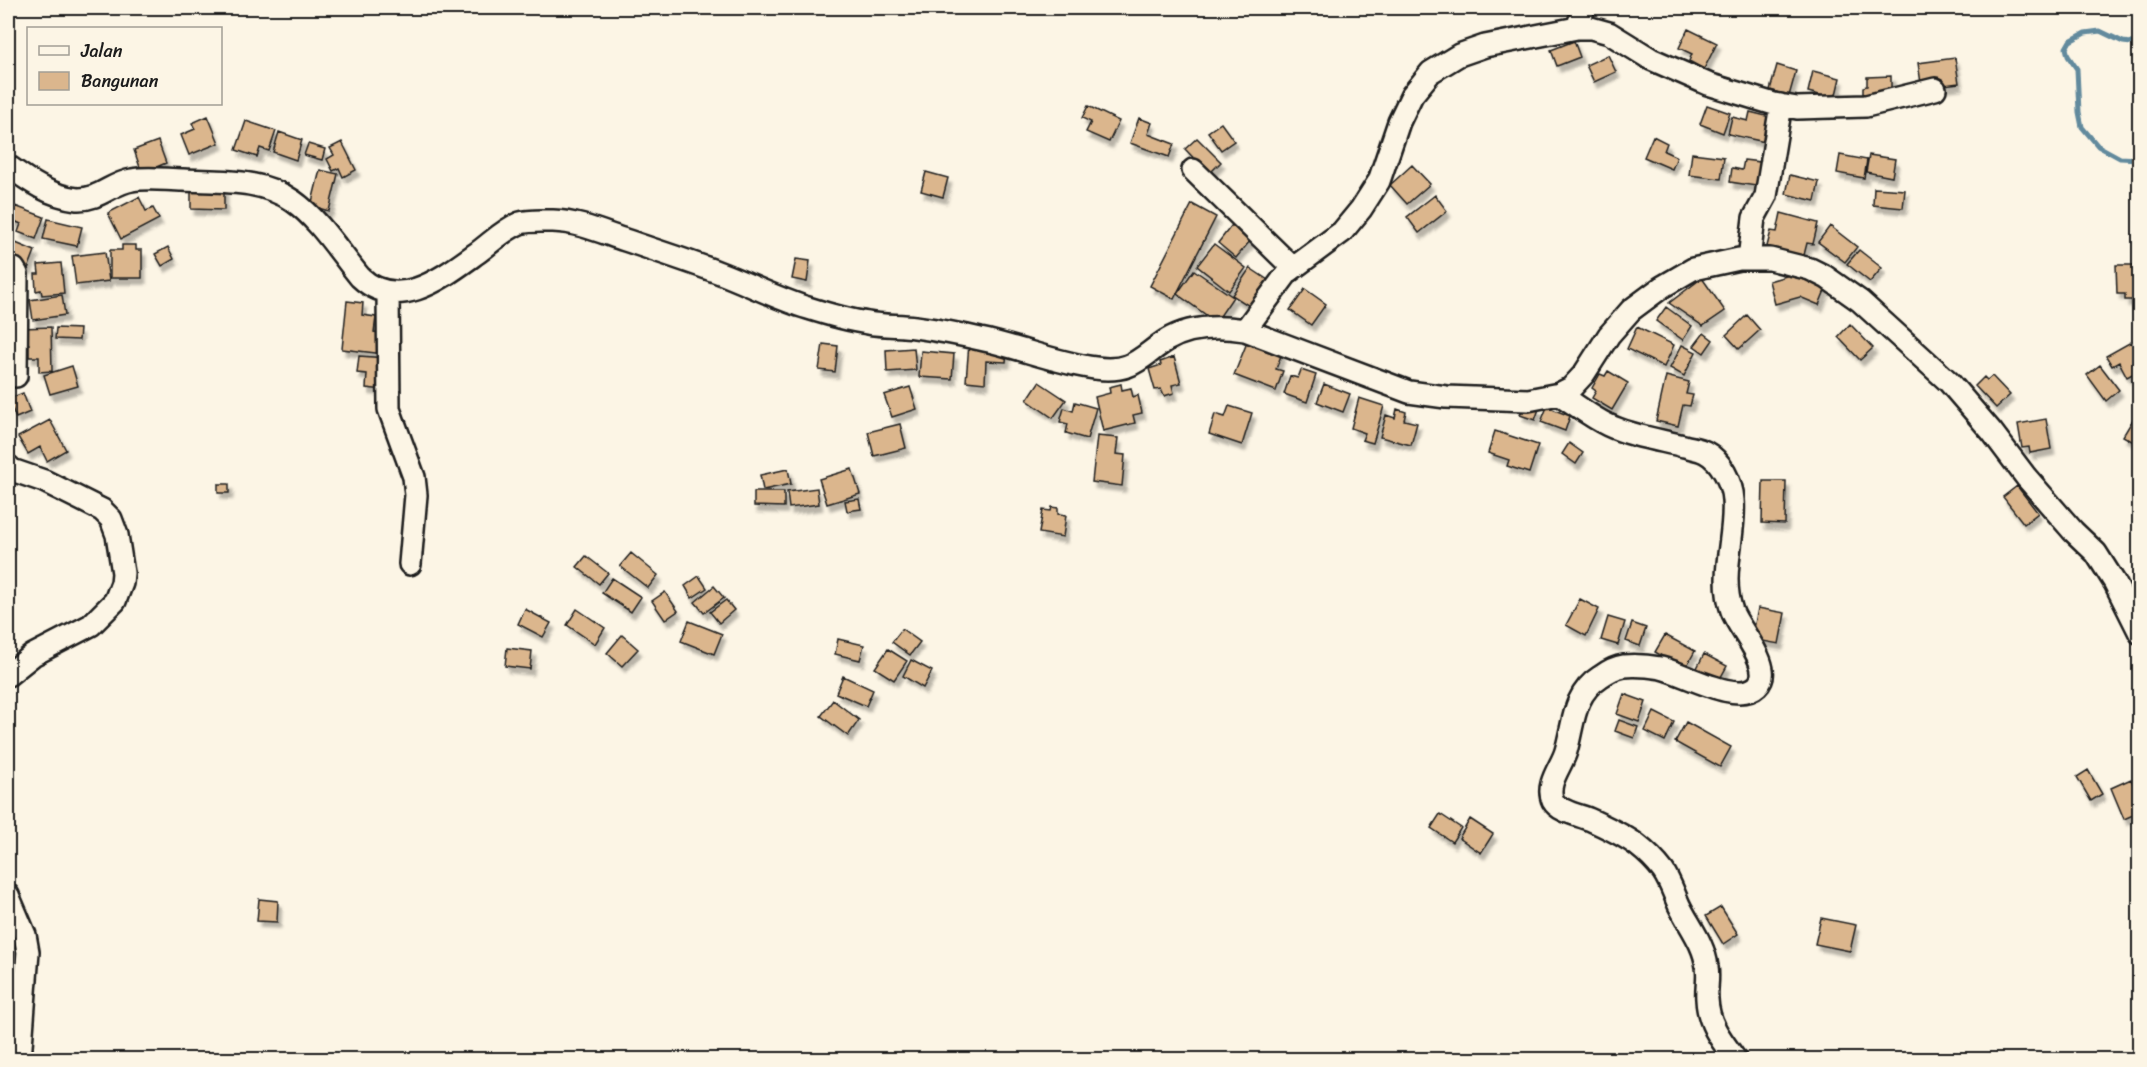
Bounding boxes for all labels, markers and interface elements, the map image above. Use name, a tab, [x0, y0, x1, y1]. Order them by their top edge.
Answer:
legend	[27, 27, 222, 105]
text: Jalan	[80, 35, 123, 67]
text: Bangunan	[81, 65, 159, 97]

